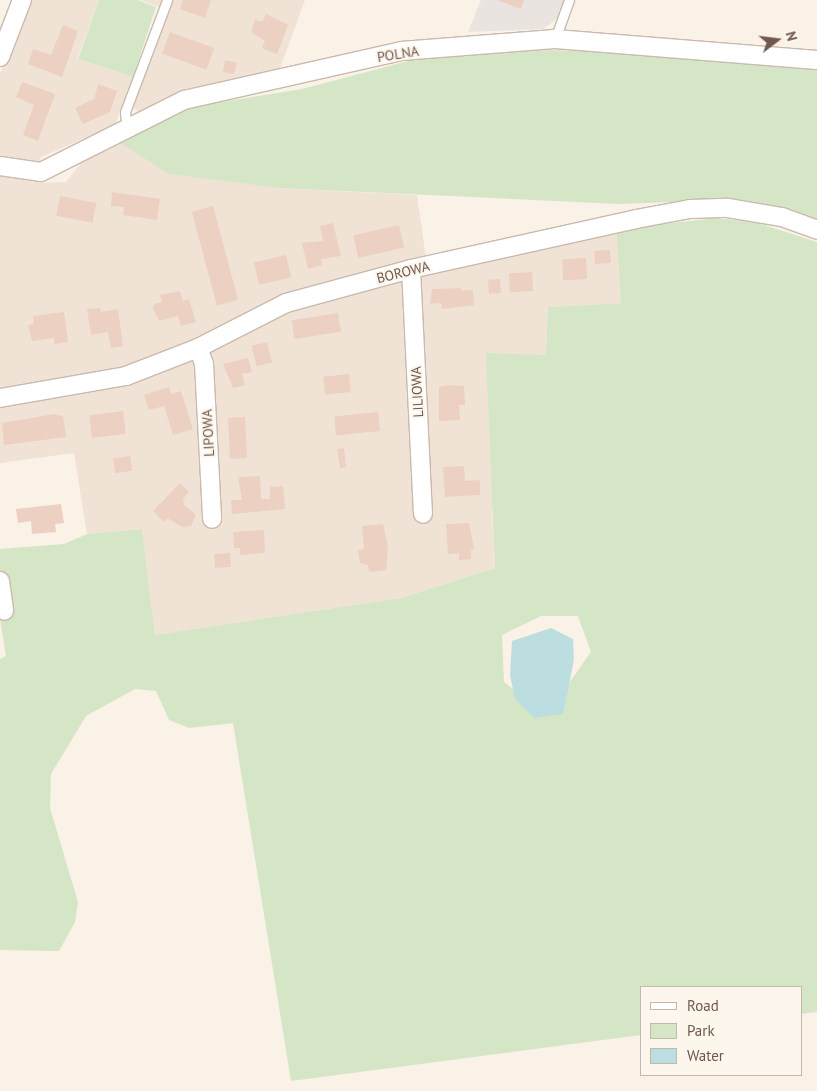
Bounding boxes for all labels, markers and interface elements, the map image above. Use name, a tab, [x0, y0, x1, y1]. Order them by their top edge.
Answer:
north arrow	[752, 15, 802, 65]
text: N	[782, 29, 801, 43]
street label: POLNA	[376, 42, 420, 66]
street label: BOROWA	[375, 257, 431, 287]
street label: LILIOWA	[407, 366, 427, 418]
street label: LIPOWA	[198, 409, 218, 457]
legend	[640, 986, 802, 1076]
text: Road	[687, 996, 719, 1015]
text: Park	[687, 1021, 715, 1040]
text: Water	[687, 1046, 724, 1065]

